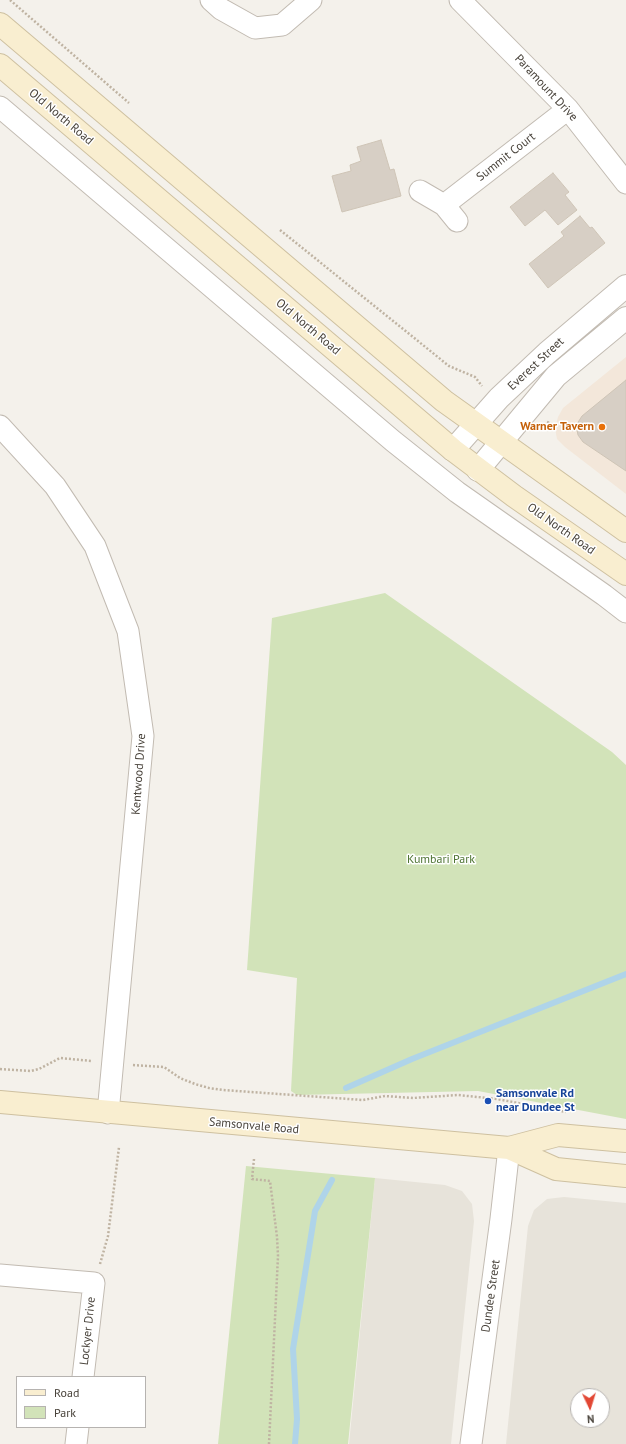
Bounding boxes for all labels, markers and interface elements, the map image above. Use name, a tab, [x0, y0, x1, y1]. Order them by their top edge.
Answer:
street label: Paramount Drive	[512, 52, 580, 124]
street label: Old North Road	[26, 86, 96, 148]
street label: Summit Court	[474, 130, 538, 184]
street label: Old North Road	[273, 296, 343, 358]
street label: Everest Street	[505, 334, 567, 394]
place label: Warner Tavern	[520, 420, 594, 434]
marker: Warner Tavern	[597, 422, 607, 432]
street label: Old North Road	[524, 500, 598, 558]
street label: Kentwood Drive	[129, 733, 149, 815]
park label: Kumbari Park	[407, 853, 475, 867]
place label: Samsonvale Rd near Dundee St	[496, 1087, 575, 1115]
marker: Samsonvale Rd near Dundee St	[483, 1096, 493, 1106]
street label: Samsonvale Road	[209, 1115, 299, 1137]
street label: Dundee Street	[479, 1259, 503, 1333]
street label: Lockyer Drive	[77, 1296, 99, 1366]
legend	[16, 1376, 146, 1428]
text: Road	[54, 1385, 79, 1400]
north arrow	[570, 1388, 610, 1428]
text: Park	[54, 1405, 76, 1420]
text: N	[587, 1412, 595, 1426]

